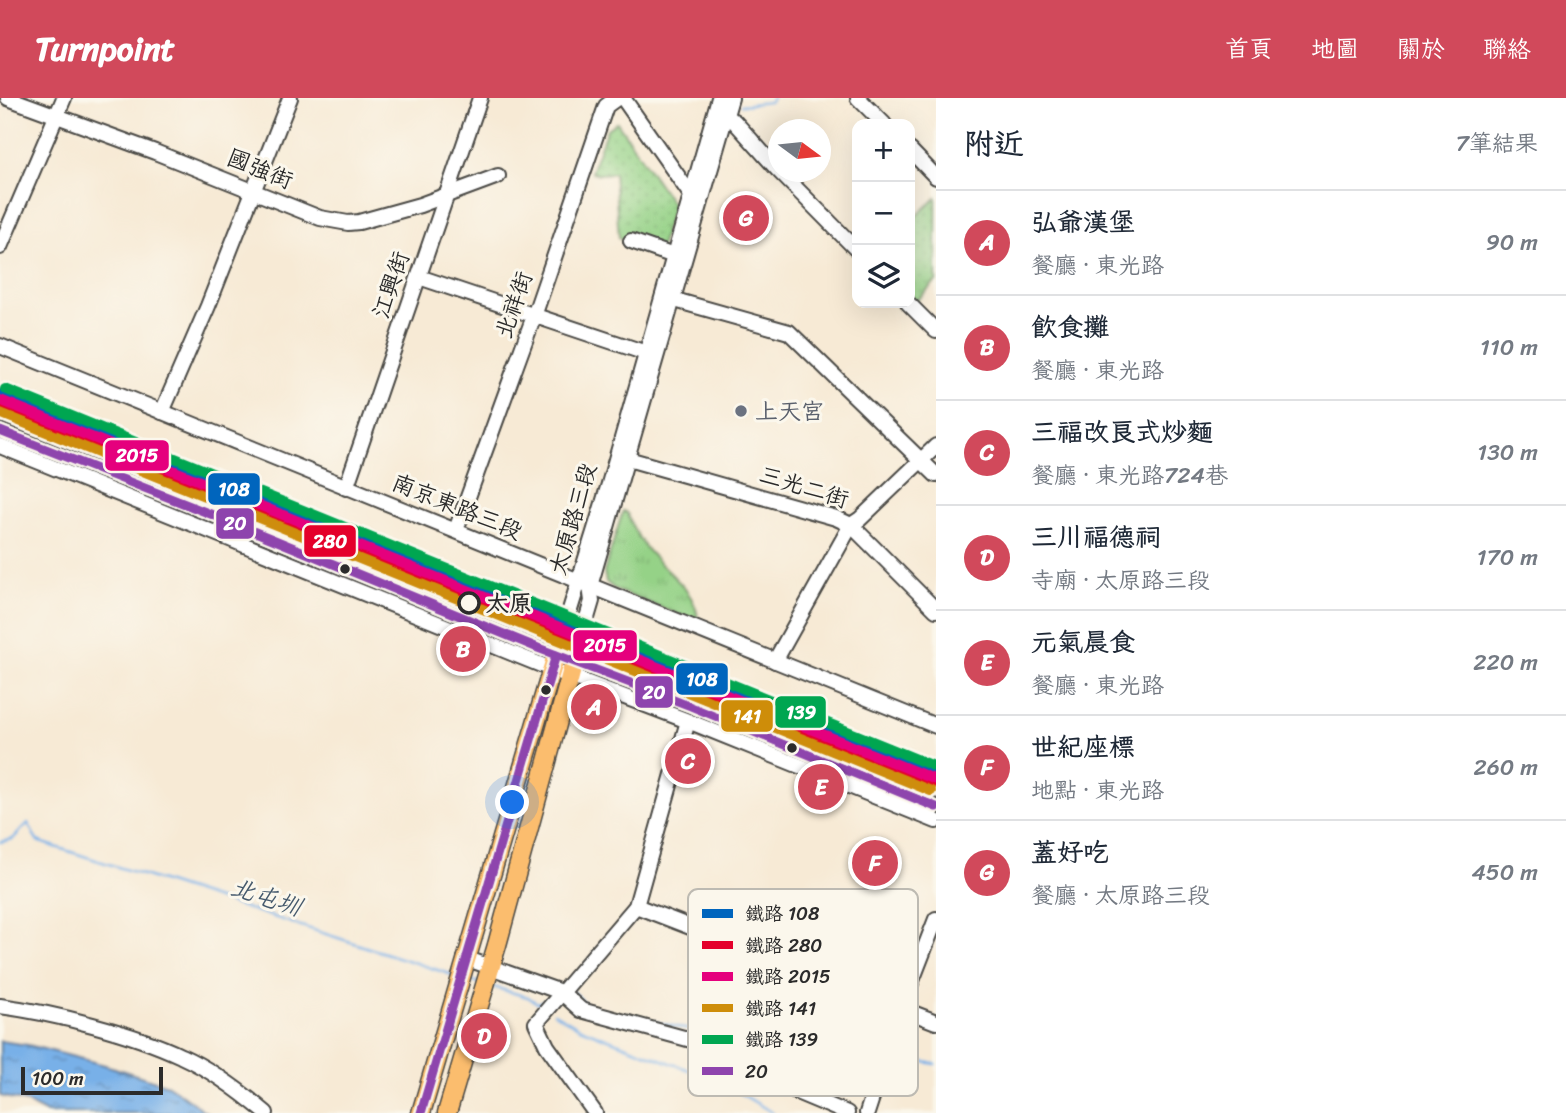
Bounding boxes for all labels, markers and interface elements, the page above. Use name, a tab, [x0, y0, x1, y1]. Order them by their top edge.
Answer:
text: Turnpoint	[35, 20, 175, 78]
text: 首頁	[1225, 28, 1273, 70]
text: 地圖	[1311, 28, 1359, 70]
text: 關於	[1397, 28, 1445, 70]
text: 聯絡	[1483, 28, 1531, 70]
text: 附近	[964, 117, 1024, 171]
north arrow	[768, 119, 831, 182]
map controls	[852, 119, 915, 308]
button: +	[852, 119, 915, 182]
text: 7筆結果	[1456, 123, 1538, 164]
street label: 國強街	[220, 137, 300, 201]
button: −	[852, 182, 915, 245]
pin: G	[723, 192, 769, 244]
text: 弘爺漢堡	[1031, 199, 1135, 245]
text: A	[979, 222, 995, 263]
text: 90 m	[1486, 222, 1538, 263]
button: layers	[852, 245, 915, 308]
text: 餐廳 · 東光路	[1031, 245, 1164, 286]
street label: 江興街	[360, 246, 422, 324]
street label: 北祥街	[483, 266, 545, 344]
text: 飲食攤	[1031, 304, 1109, 350]
text: B	[980, 327, 994, 368]
text: 110 m	[1480, 327, 1538, 368]
text: 餐廳 · 東光路	[1031, 350, 1164, 391]
place label: 上天宮	[755, 391, 824, 432]
marker: 上天宮	[733, 403, 749, 419]
text: 三福改良式炒麵	[1031, 409, 1213, 455]
text: C	[980, 432, 994, 473]
text: 130 m	[1477, 432, 1538, 473]
line badge: 2015	[104, 439, 170, 472]
text: 2015	[115, 439, 159, 472]
street label: 三光二街	[754, 454, 854, 520]
text: 餐廳 · 東光路724巷	[1031, 455, 1228, 496]
street label: 太原路三段	[537, 458, 609, 580]
street label: 南京東路三段	[385, 462, 529, 552]
line badge: 108	[207, 472, 261, 506]
text: 108	[218, 473, 250, 506]
line badge: 20	[215, 507, 255, 540]
text: 20	[223, 507, 246, 540]
text: 三川福德祠	[1031, 514, 1161, 560]
line badge: 280	[303, 524, 357, 558]
text: 280	[312, 525, 347, 558]
text: D	[980, 537, 994, 578]
text: 170 m	[1477, 537, 1538, 578]
text: 寺廟 · 太原路三段	[1031, 560, 1210, 601]
unlabelled marker	[338, 562, 352, 576]
place label: 太原	[486, 583, 532, 624]
marker: 太原	[458, 592, 480, 614]
text: 元氣晨食	[1031, 619, 1135, 665]
pin: B	[440, 623, 486, 675]
line badge: 2015	[572, 629, 638, 662]
text: 2015	[583, 629, 627, 662]
text: E	[981, 642, 993, 683]
text: 220 m	[1473, 642, 1538, 683]
line badge: 108	[675, 662, 729, 696]
text: 108	[686, 663, 718, 696]
text: 餐廳 · 東光路	[1031, 665, 1164, 706]
line badge: 20	[634, 675, 674, 709]
text: 20	[642, 676, 665, 709]
pin: A	[571, 681, 617, 733]
unlabelled marker	[539, 683, 553, 697]
line badge: 139	[774, 695, 827, 729]
text: 139	[786, 696, 816, 729]
line badge: 141	[720, 699, 774, 733]
text: 141	[733, 700, 761, 733]
text: 世紀座標	[1031, 724, 1135, 770]
pin: C	[665, 735, 711, 787]
unlabelled marker	[785, 741, 799, 755]
text: F	[981, 747, 993, 788]
text: 260 m	[1473, 747, 1538, 788]
pin: E	[798, 761, 844, 813]
text: 地點 · 東光路	[1031, 770, 1164, 811]
your location	[495, 785, 529, 819]
text: 蓋好吃	[1031, 829, 1109, 875]
pin: F	[852, 837, 898, 889]
text: G	[980, 852, 994, 893]
text: 450 m	[1471, 852, 1538, 893]
water label: 北屯圳	[225, 866, 310, 929]
text: 餐廳 · 太原路三段	[1031, 875, 1210, 916]
legend	[688, 889, 918, 1096]
text: 鐵路 108	[745, 897, 820, 930]
text: 鐵路 280	[745, 929, 822, 962]
text: 鐵路 2015	[745, 960, 831, 993]
text: 鐵路 141	[745, 992, 816, 1025]
pin: D	[461, 1010, 507, 1062]
text: 鐵路 139	[745, 1023, 818, 1056]
text: 20	[745, 1055, 768, 1088]
text: 100 m	[32, 1062, 84, 1095]
scale bar	[21, 1064, 163, 1096]

